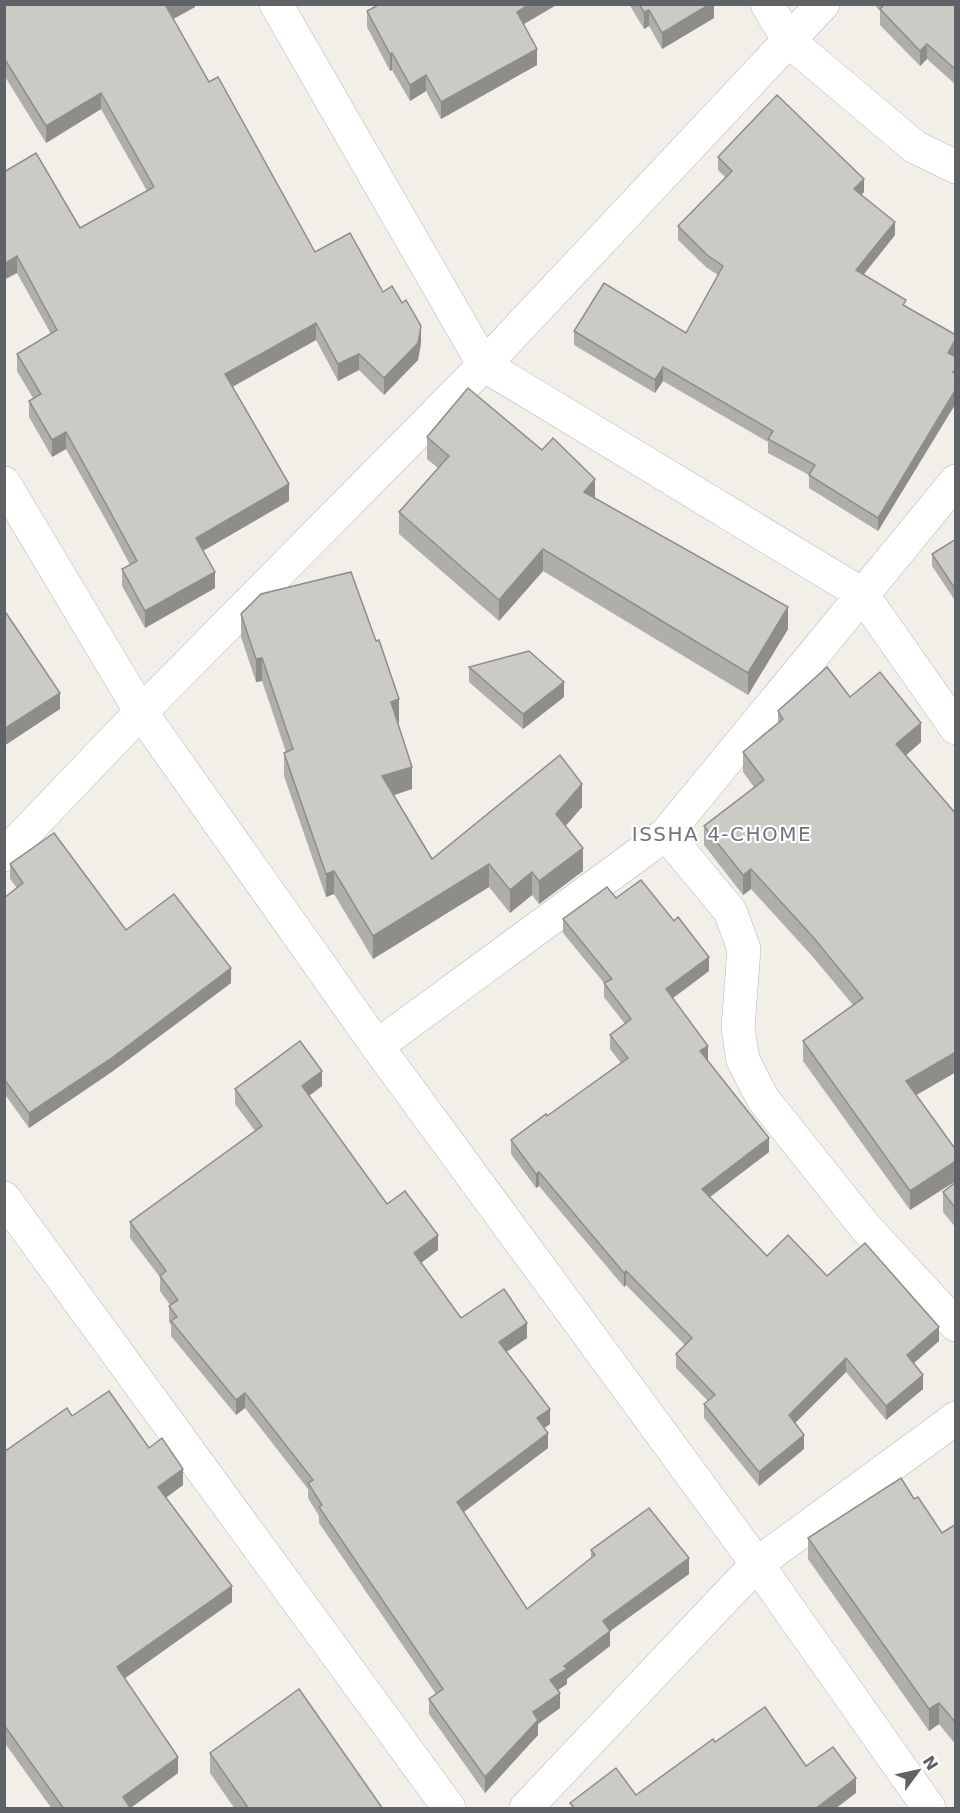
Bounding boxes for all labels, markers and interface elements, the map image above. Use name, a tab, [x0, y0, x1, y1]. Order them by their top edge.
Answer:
district label: ISSHA 4-CHOME	[632, 822, 812, 846]
north arrow	[888, 1741, 948, 1801]
text: N	[919, 1752, 942, 1774]

